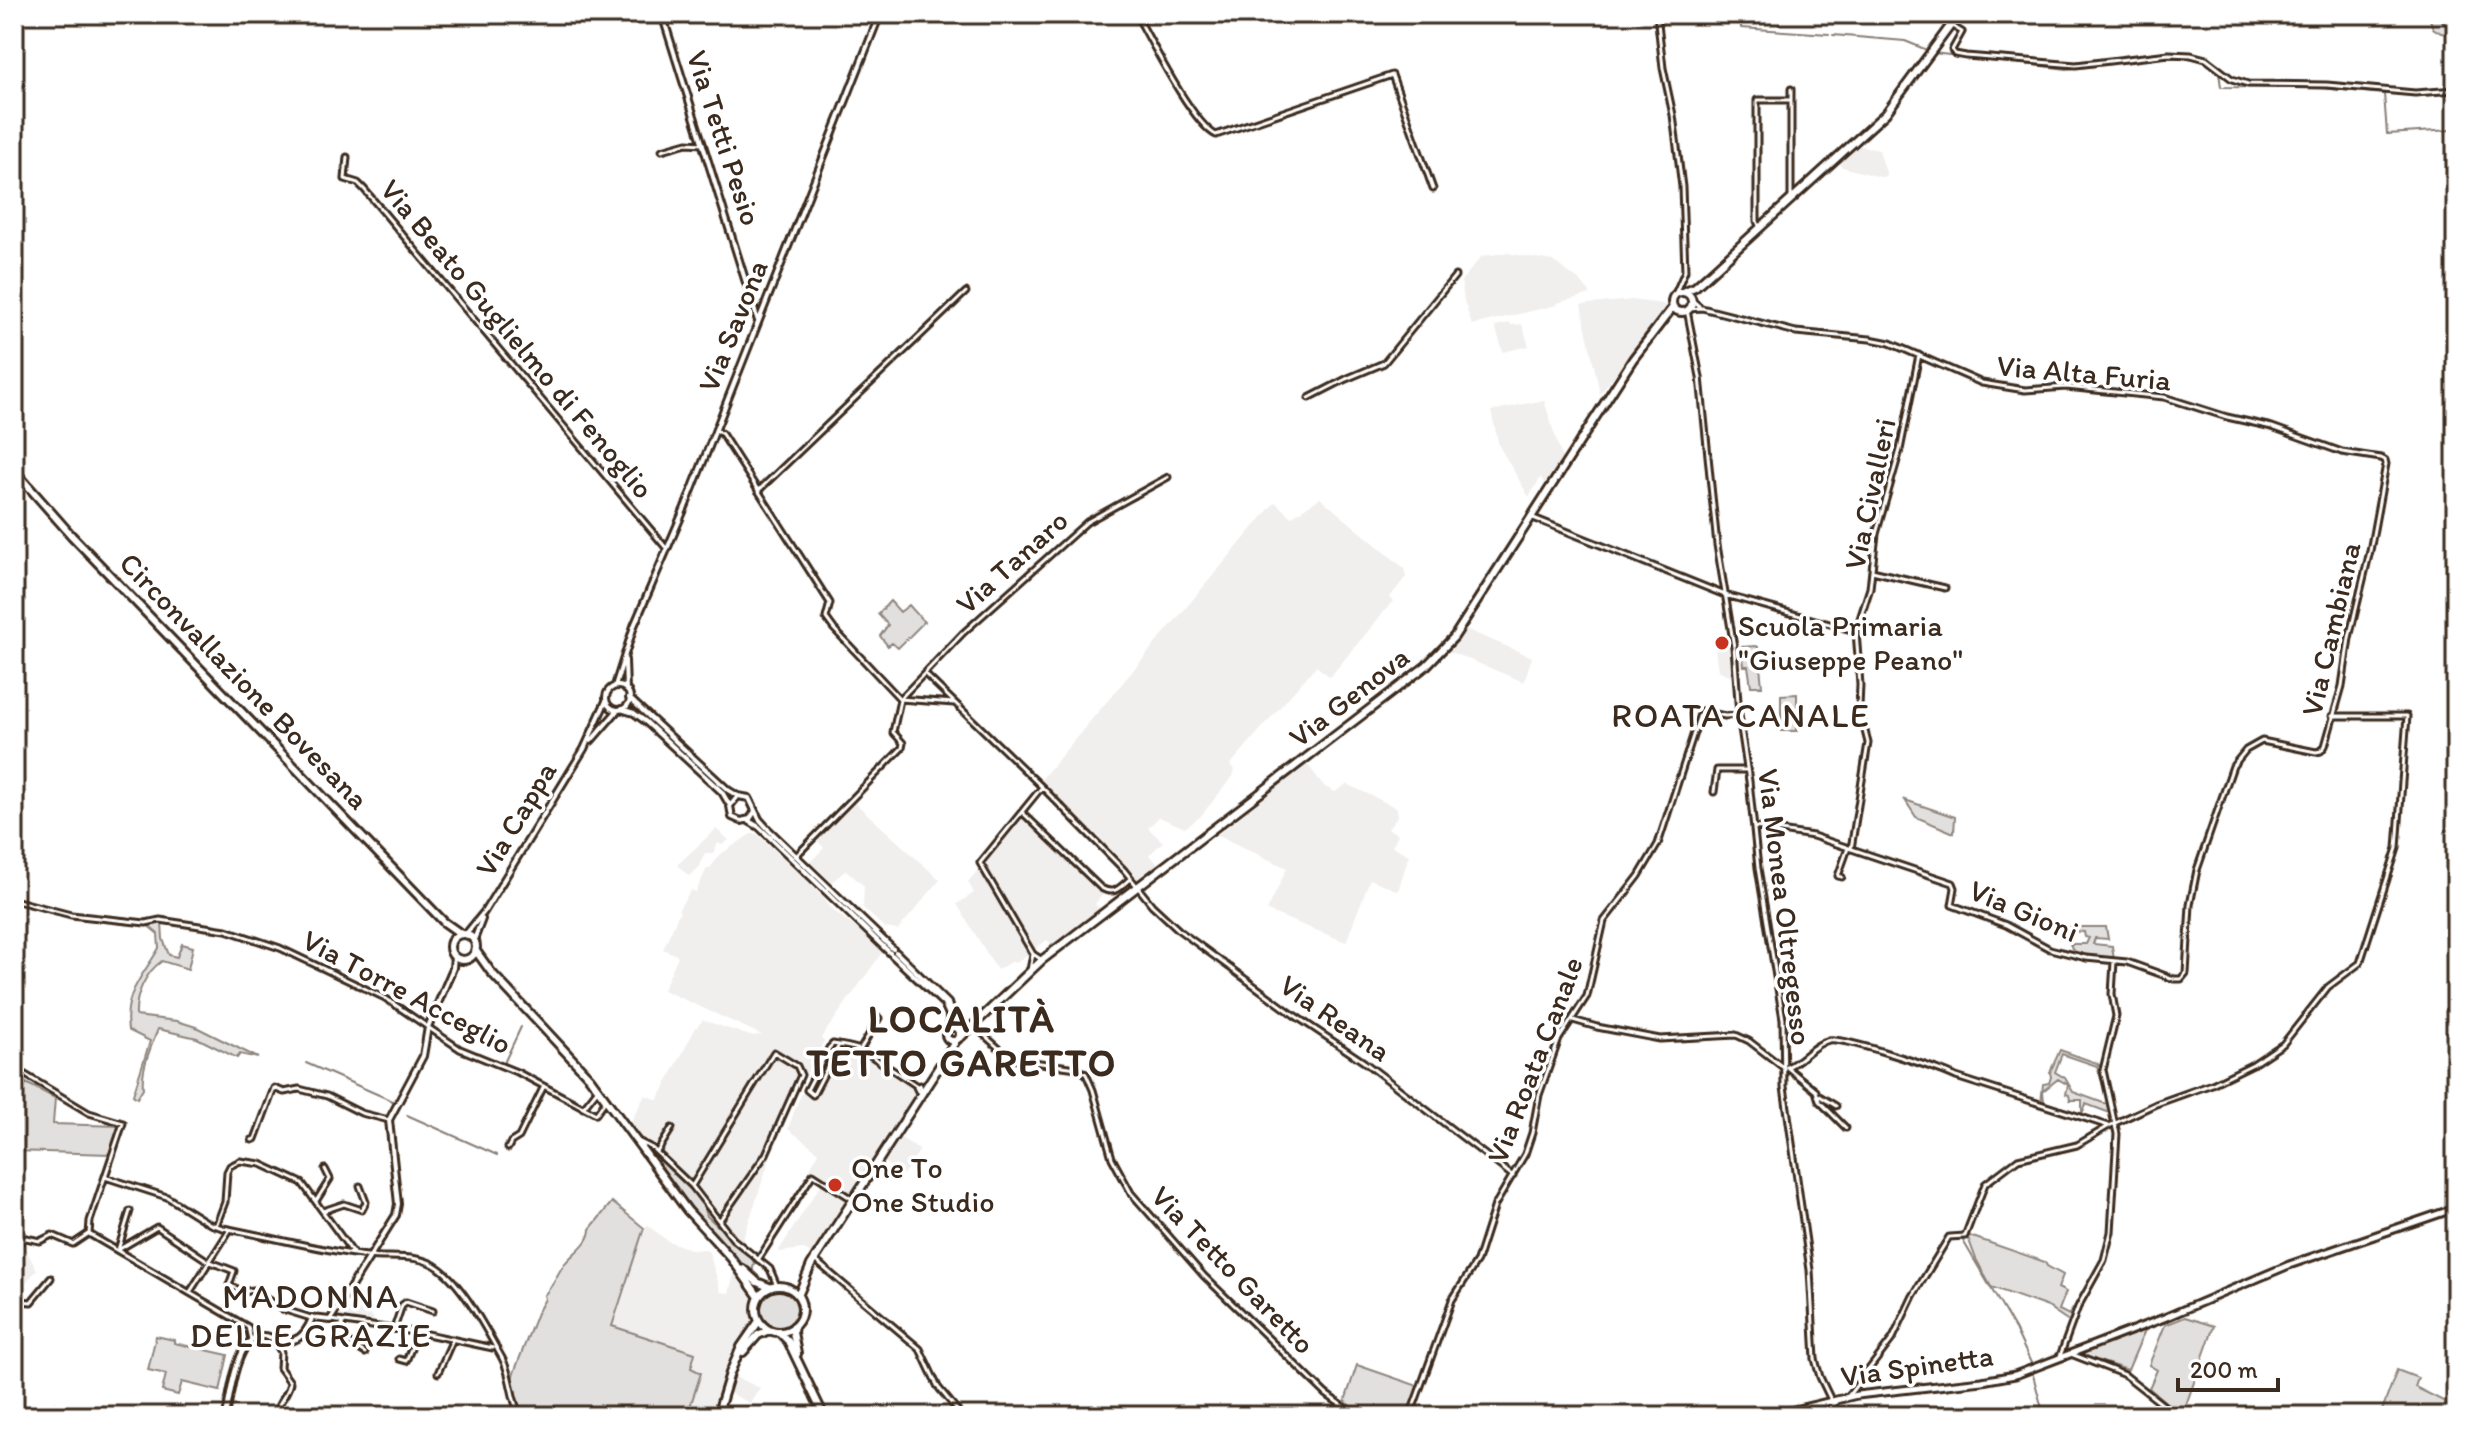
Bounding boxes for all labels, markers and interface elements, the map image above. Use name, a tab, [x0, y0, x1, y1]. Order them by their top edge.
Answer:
street label: Via Tetti Pesio	[679, 46, 770, 230]
street label: Via Beato Guglielmo di Fenoglio	[373, 171, 662, 506]
street label: Via Savona	[689, 254, 776, 397]
street label: Via Alta Furia	[1995, 346, 2173, 399]
street label: Via Civalleri	[1835, 415, 1904, 573]
street label: Via Tanaro	[948, 502, 1075, 622]
street label: Via Cambiana	[2293, 538, 2369, 720]
street label: Circonvallazione Bovesana	[112, 544, 377, 817]
place label: Scuola Primaria "Giuseppe Peano"	[1738, 607, 1963, 678]
marker: Scuola Primaria "Giuseppe Peano"	[1713, 634, 1731, 652]
street label: Via Genova	[1281, 638, 1417, 755]
district label: ROATA CANALE	[1611, 695, 1871, 736]
street label: Via Cappa	[467, 754, 565, 883]
street label: Via Monea Oltregesso	[1750, 766, 1821, 1047]
street label: Via Gioni	[1964, 871, 2084, 950]
street label: Via Torre Acceglio	[296, 921, 518, 1062]
street label: Via Roata Canale	[1478, 951, 1591, 1168]
street label: Via Reana	[1273, 966, 1398, 1069]
district label: LOCALITÀ TETTO GARETTO	[806, 996, 1117, 1086]
place label: One To One Studio	[851, 1149, 995, 1220]
marker: One To One Studio	[826, 1176, 844, 1194]
street label: Via Tetto Garetto	[1144, 1178, 1323, 1362]
district label: MADONNA DELLE GRAZIE	[190, 1276, 432, 1356]
street label: Via Spinetta	[1838, 1336, 1996, 1395]
scale bar	[2178, 1342, 2278, 1392]
text: 200 m	[2190, 1355, 2258, 1384]

